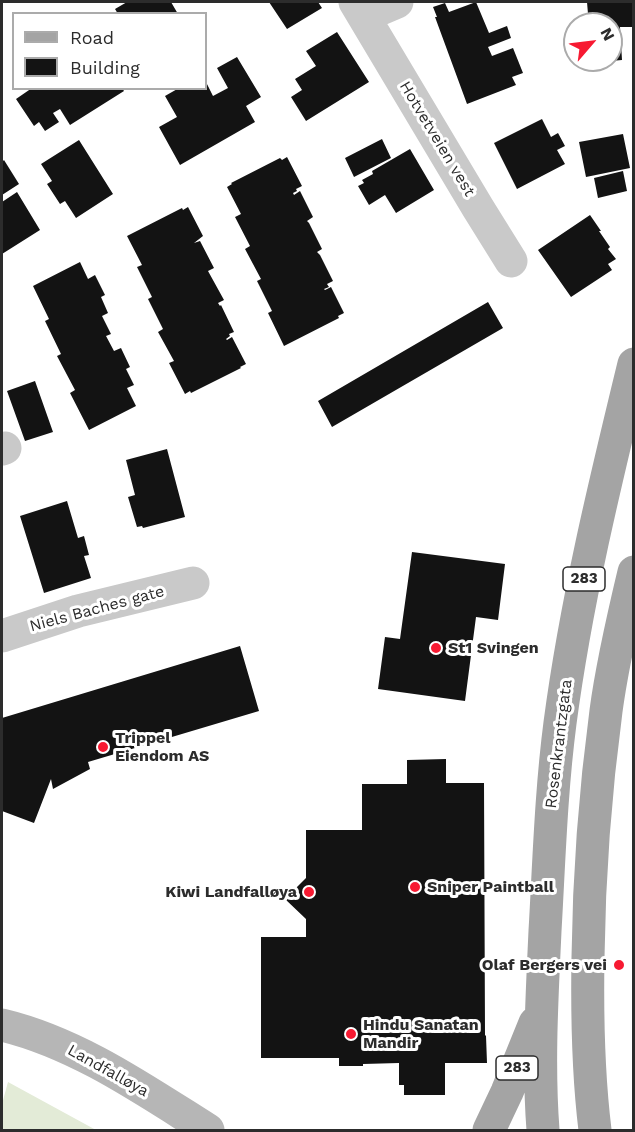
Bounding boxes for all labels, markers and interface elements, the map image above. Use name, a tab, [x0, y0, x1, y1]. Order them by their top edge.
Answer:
legend	[12, 12, 207, 90]
north arrow	[563, 12, 623, 72]
text: N	[596, 25, 619, 44]
text: Road	[70, 27, 114, 48]
text: Building	[70, 57, 140, 78]
street label: Hotvetveien vest	[395, 78, 479, 200]
road number: 283	[563, 567, 605, 591]
street label: Niels Baches gate	[28, 582, 166, 636]
place label: St1 Svingen	[448, 638, 539, 658]
marker: St1 Svingen	[429, 641, 443, 655]
street label: Rosenkrantzgata	[542, 678, 576, 810]
place label: Trippel Eiendom AS	[115, 728, 209, 766]
marker: Trippel Eiendom AS	[96, 740, 110, 754]
place label: Sniper Paintball	[427, 877, 554, 897]
marker: Sniper Paintball	[408, 880, 422, 894]
place label: Kiwi Landfalløya	[165, 882, 297, 902]
marker: Kiwi Landfalløya	[302, 885, 316, 899]
place label: Olaf Bergers vei	[482, 955, 607, 975]
marker: Olaf Bergers vei	[612, 958, 626, 972]
place label: Hindu Sanatan Mandir	[363, 1015, 479, 1053]
marker: Hindu Sanatan Mandir	[344, 1027, 358, 1041]
street label: Landfalløya	[64, 1041, 152, 1101]
road number: 283	[496, 1056, 538, 1080]

